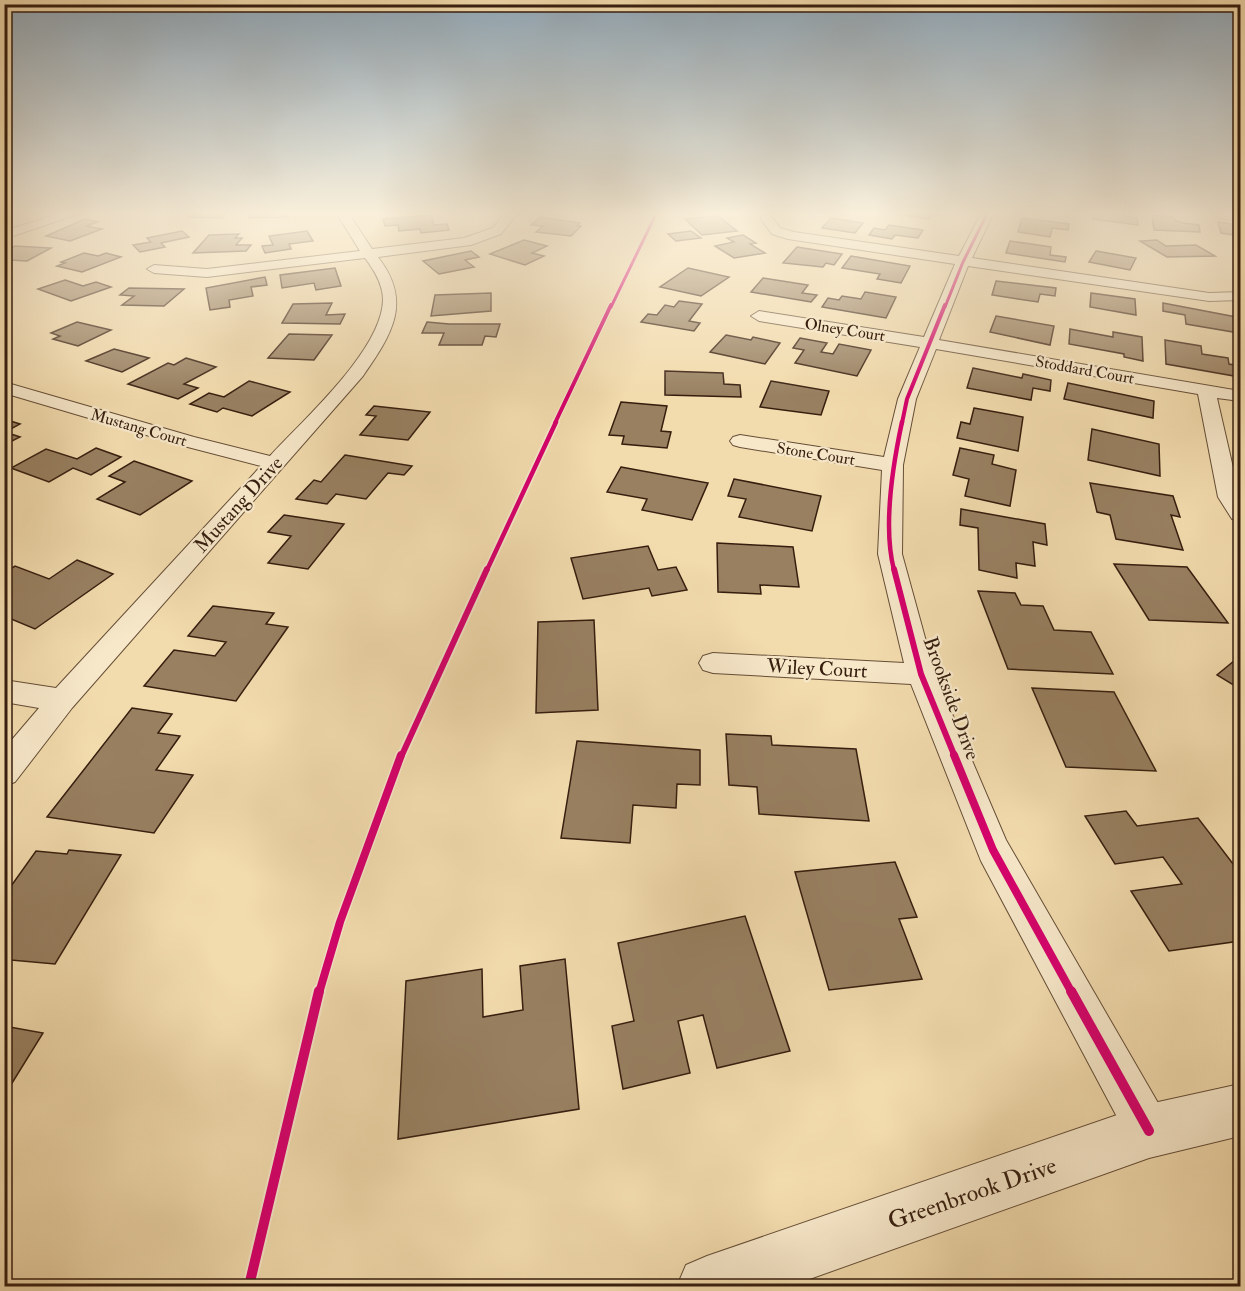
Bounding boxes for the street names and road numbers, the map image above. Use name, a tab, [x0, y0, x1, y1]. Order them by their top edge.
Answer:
street label: Olney Court	[803, 314, 887, 346]
street label: Stoddard Court	[1034, 351, 1136, 389]
street label: Mustang Court	[88, 405, 189, 451]
street label: Stone Court	[775, 438, 856, 470]
street label: Mustang Drive	[189, 451, 288, 558]
street label: Brookside Drive	[918, 633, 985, 763]
street label: Wiley Court	[765, 653, 868, 684]
street label: Greenbrook Drive	[884, 1150, 1061, 1237]

